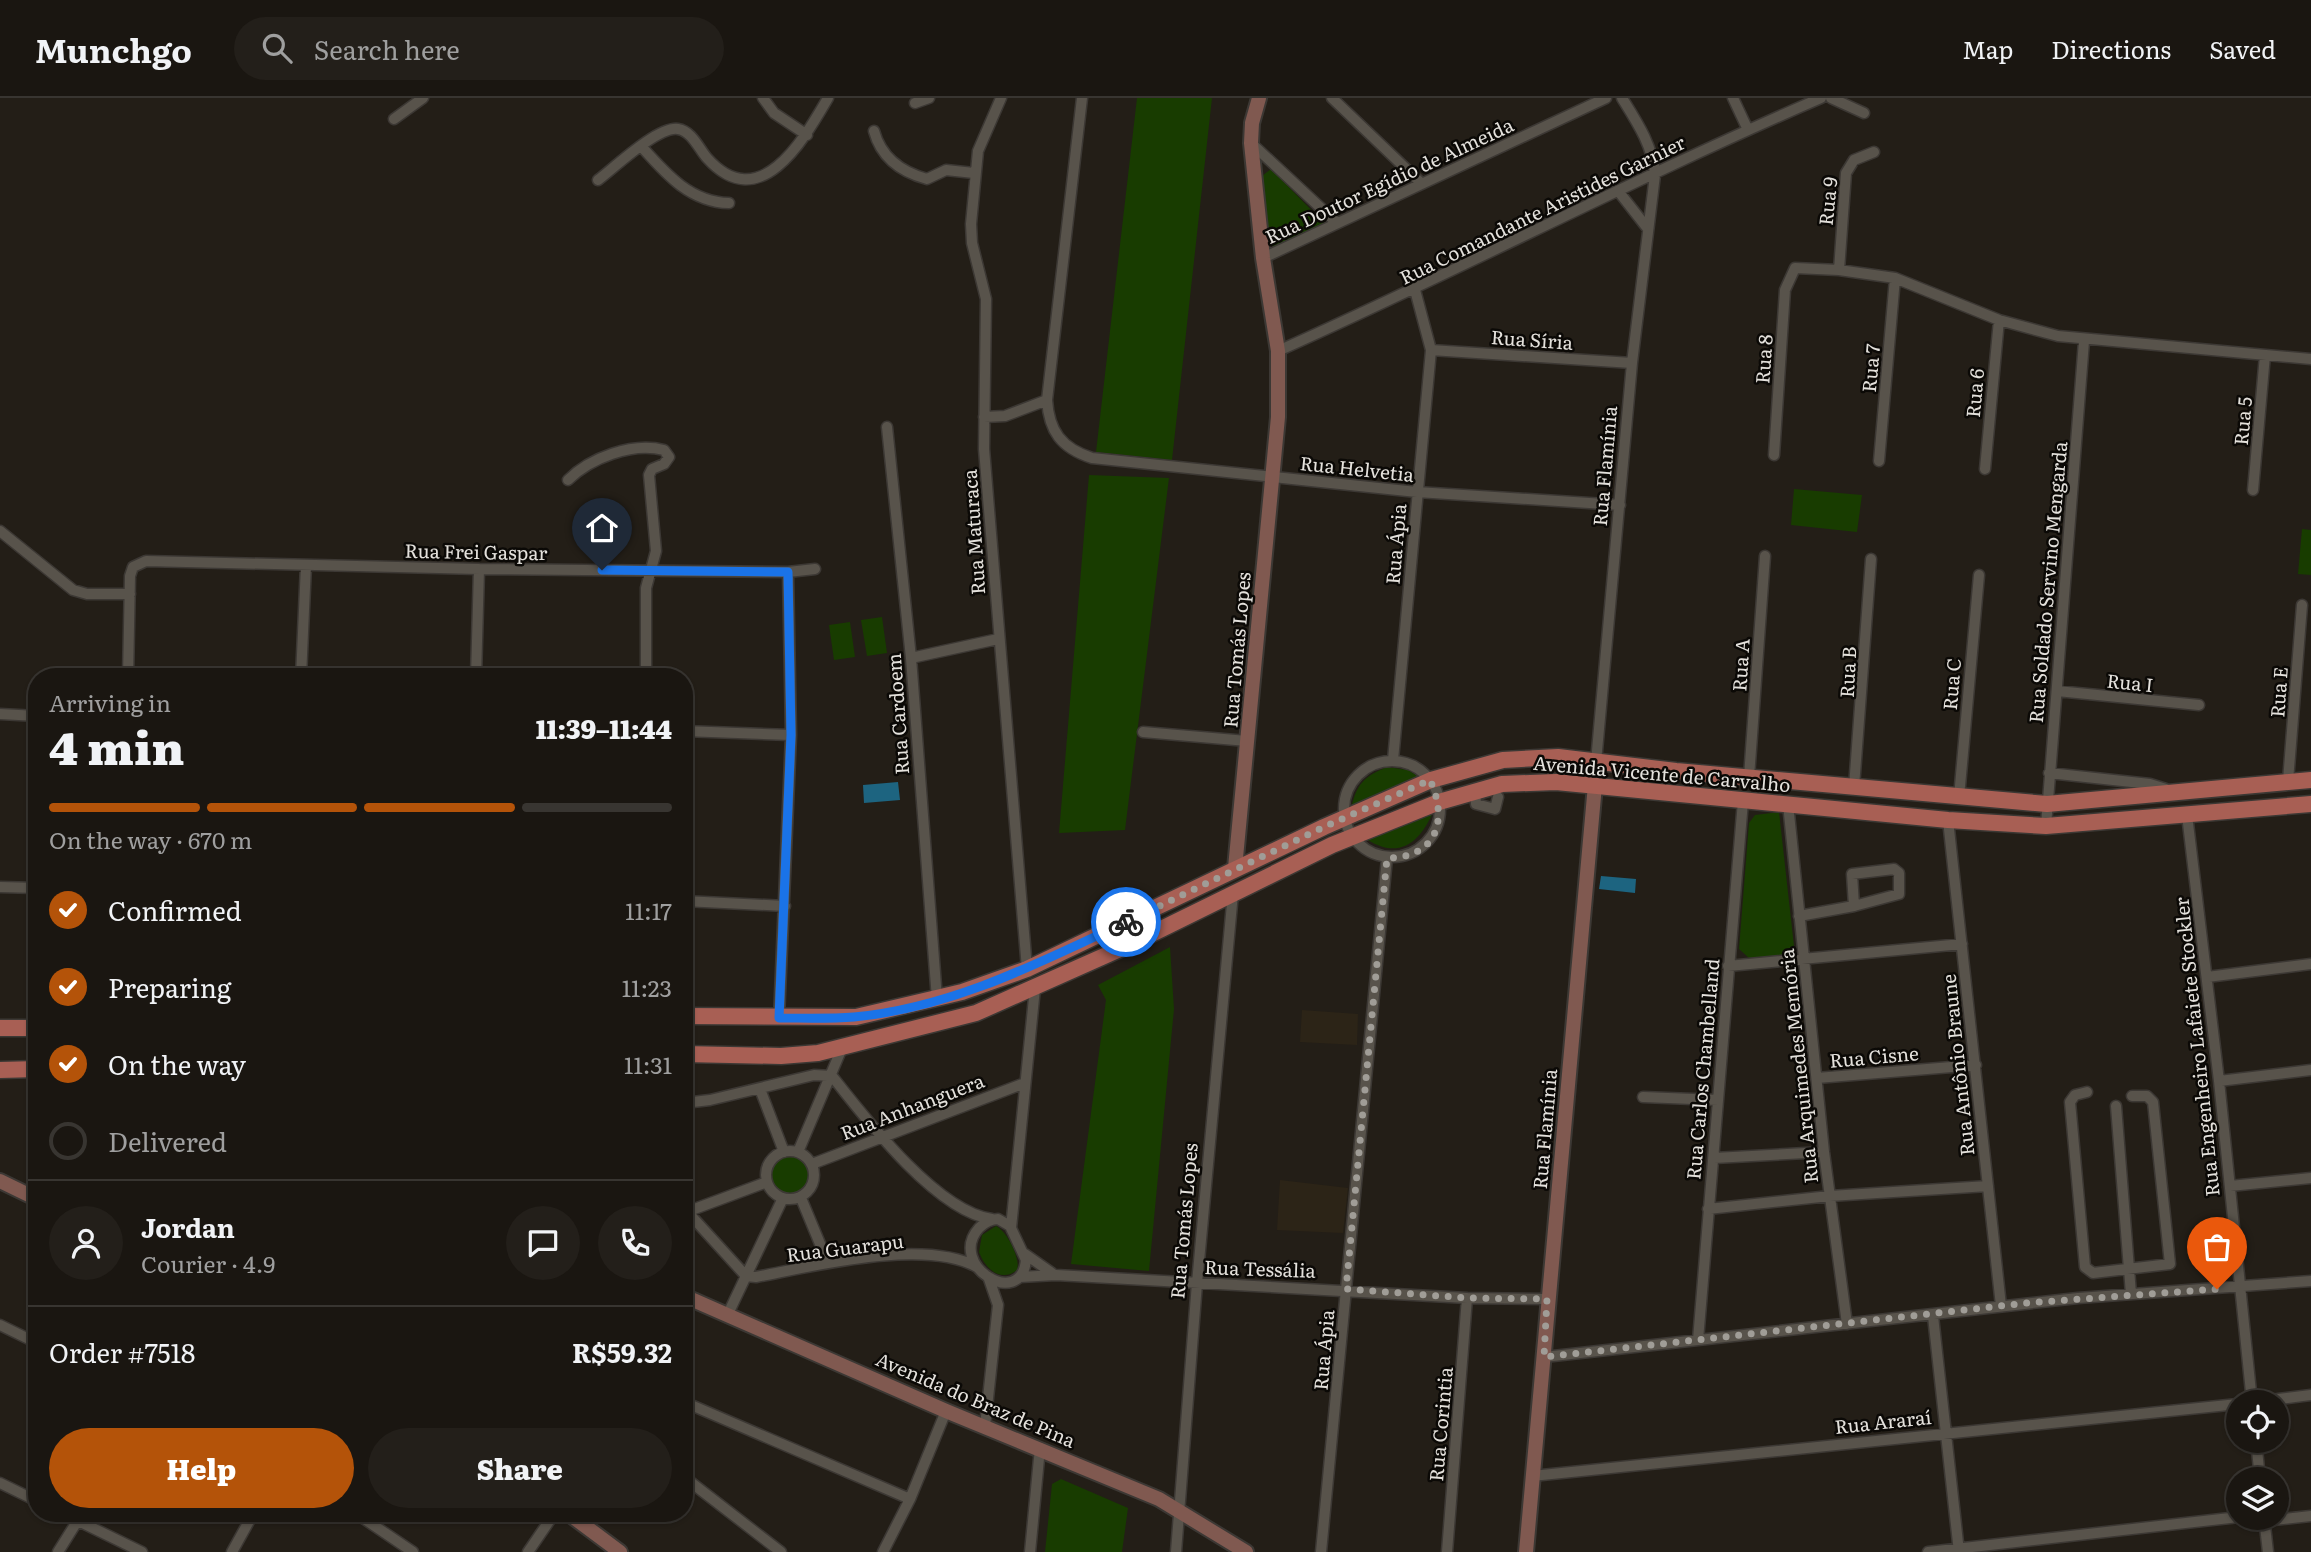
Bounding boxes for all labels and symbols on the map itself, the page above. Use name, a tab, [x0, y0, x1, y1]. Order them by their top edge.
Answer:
street label: Rua Doutor Egídio de Almeida	[1260, 110, 1518, 250]
street label: Rua Comandante Aristides Garnier	[1394, 127, 1690, 291]
street label: Rua 9	[1811, 175, 1843, 227]
street label: Rua Síria	[1490, 322, 1575, 356]
street label: Rua 8	[1747, 333, 1779, 385]
street label: Rua 7	[1854, 342, 1886, 393]
street label: Rua 6	[1958, 367, 1990, 419]
street label: Rua 5	[2226, 395, 2258, 446]
street label: Rua Flamínia	[1585, 404, 1623, 527]
street label: Rua Soldado Servino Mengarda	[2021, 439, 2073, 724]
street label: Rua Helvetia	[1299, 448, 1416, 488]
street label: Rua Maturaca	[955, 468, 991, 596]
pin	[572, 498, 632, 570]
street label: Rua Ápia	[1378, 502, 1413, 586]
street label: Rua Frei Gaspar	[404, 536, 548, 566]
street label: Rua Tomás Lopes	[1215, 570, 1257, 729]
street label: Rua A	[1724, 638, 1756, 692]
street label: Rua B	[1832, 646, 1862, 698]
street label: Rua Cardoem	[879, 652, 915, 776]
street label: Rua C	[1935, 657, 1967, 711]
street label: Rua I	[2105, 666, 2155, 698]
street label: Rua E	[2262, 666, 2294, 718]
street label: Avenida Vicente de Carvalho	[1532, 748, 1792, 798]
courier	[1091, 887, 1161, 957]
street label: Rua Engenheiro Lafaiete Stockler	[2166, 896, 2226, 1198]
street label: Rua Arquimedes Memória	[1772, 947, 1824, 1185]
street label: Rua Carlos Chambelland	[1678, 957, 1726, 1181]
street label: Rua Antônio Braune	[1934, 973, 1980, 1157]
street label: Rua Cisne	[1828, 1038, 1920, 1074]
street label: Rua Anhanguera	[836, 1065, 989, 1146]
street label: Rua Flamínia	[1525, 1067, 1563, 1190]
street label: Rua Tomás Lopes	[1162, 1141, 1204, 1300]
pin	[2187, 1217, 2247, 1289]
street label: Rua Guarapu	[785, 1226, 905, 1268]
street label: Rua Tessália	[1204, 1252, 1317, 1284]
street label: Rua Ápia	[1306, 1308, 1341, 1392]
street label: Avenida do Braz de Pina	[872, 1344, 1081, 1454]
street label: Rua Corintia	[1421, 1365, 1459, 1482]
street label: Rua Araraí	[1833, 1402, 1933, 1440]

